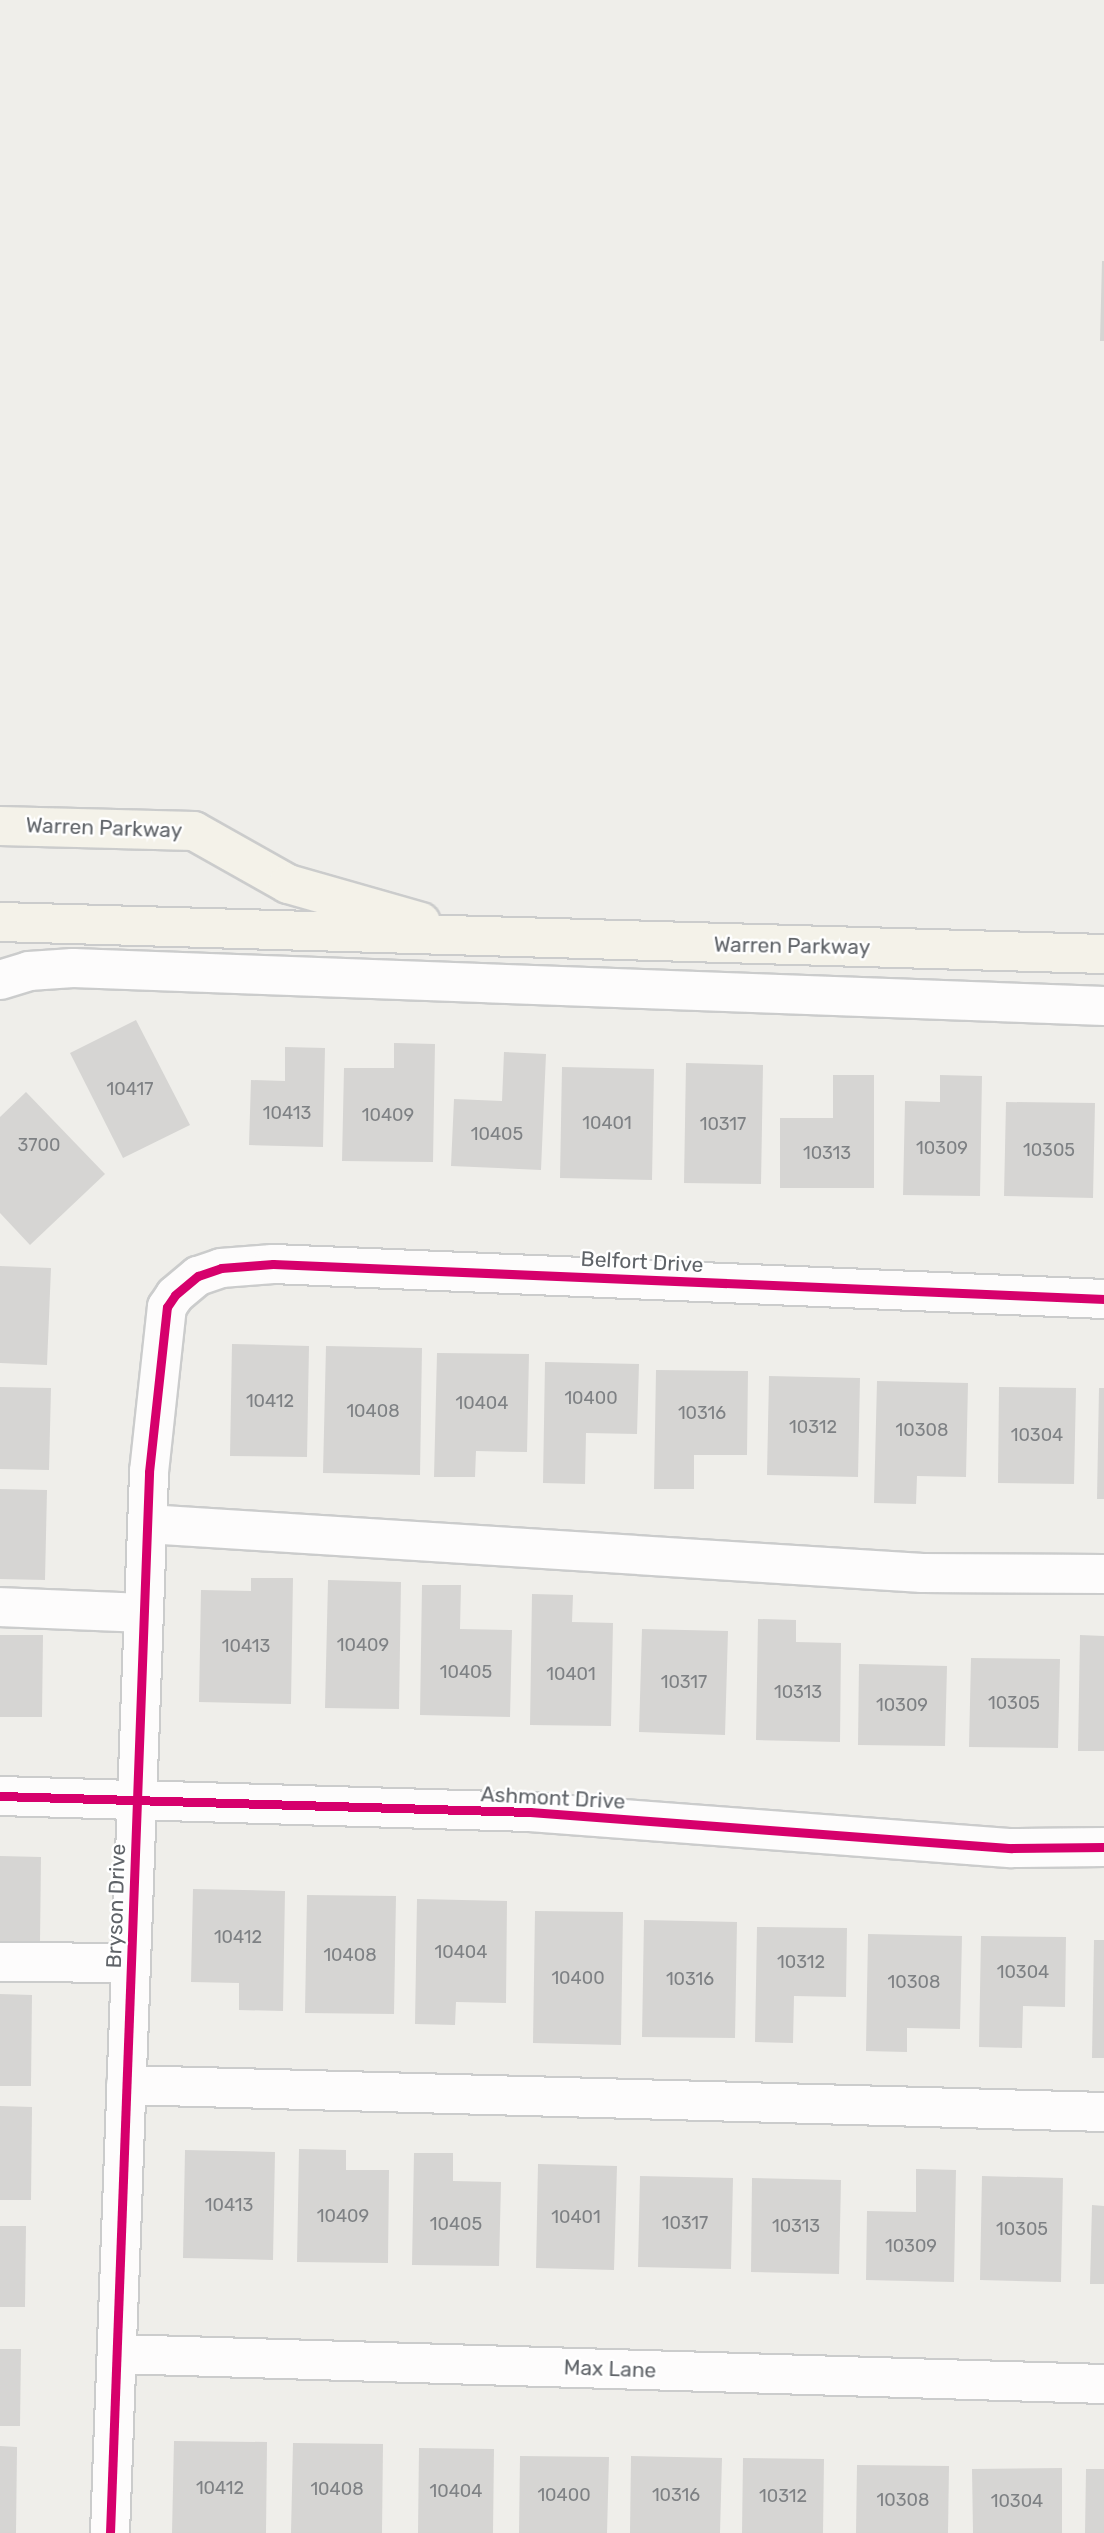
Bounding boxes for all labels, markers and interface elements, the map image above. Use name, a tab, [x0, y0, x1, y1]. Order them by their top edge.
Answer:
street label: Warren Parkway	[25, 813, 183, 843]
street label: Warren Parkway	[714, 932, 870, 960]
house number: 10417	[107, 1078, 153, 1100]
house number: 10413	[263, 1102, 311, 1124]
house number: 10409	[362, 1104, 414, 1126]
house number: 10401	[582, 1112, 632, 1134]
house number: 10317	[700, 1113, 746, 1135]
house number: 10405	[471, 1123, 523, 1145]
house number: 3700	[18, 1134, 60, 1156]
house number: 10309	[916, 1137, 968, 1159]
house number: 10305	[1023, 1139, 1075, 1161]
house number: 10313	[803, 1142, 851, 1164]
street label: Belfort Drive	[580, 1246, 704, 1278]
house number: 10400	[564, 1387, 618, 1409]
house number: 10412	[246, 1390, 294, 1412]
house number: 10404	[456, 1392, 508, 1414]
house number: 10408	[346, 1400, 400, 1422]
house number: 10316	[678, 1402, 726, 1424]
house number: 10312	[789, 1416, 837, 1438]
house number: 10308	[896, 1419, 948, 1441]
house number: 10304	[1011, 1424, 1063, 1446]
house number: 10409	[337, 1634, 389, 1656]
house number: 10413	[222, 1635, 270, 1657]
house number: 10405	[440, 1661, 492, 1683]
house number: 10401	[546, 1663, 596, 1685]
house number: 10317	[661, 1671, 707, 1693]
house number: 10313	[774, 1681, 822, 1703]
house number: 10305	[988, 1692, 1040, 1714]
house number: 10309	[876, 1694, 928, 1716]
street label: Ashmont Drive	[480, 1782, 626, 1814]
street label: Bryson Drive	[101, 1843, 131, 1969]
house number: 10412	[214, 1926, 262, 1948]
house number: 10404	[435, 1941, 487, 1963]
house number: 10408	[323, 1944, 377, 1966]
house number: 10312	[777, 1951, 825, 1973]
house number: 10304	[997, 1961, 1049, 1983]
house number: 10400	[551, 1967, 605, 1989]
house number: 10316	[666, 1968, 714, 1990]
house number: 10308	[888, 1971, 940, 1993]
house number: 10413	[205, 2194, 253, 2216]
house number: 10409	[317, 2205, 369, 2227]
house number: 10401	[551, 2206, 601, 2228]
house number: 10317	[662, 2212, 708, 2234]
house number: 10405	[430, 2213, 482, 2235]
house number: 10313	[772, 2215, 820, 2237]
house number: 10305	[996, 2218, 1048, 2240]
house number: 10309	[885, 2235, 937, 2257]
street label: Max Lane	[563, 2355, 657, 2383]
house number: 10412	[196, 2477, 244, 2499]
house number: 10408	[310, 2478, 364, 2500]
house number: 10404	[430, 2480, 482, 2502]
house number: 10400	[537, 2484, 591, 2506]
house number: 10316	[652, 2484, 700, 2506]
house number: 10312	[759, 2485, 807, 2507]
house number: 10308	[877, 2489, 929, 2511]
house number: 10304	[991, 2490, 1043, 2512]

